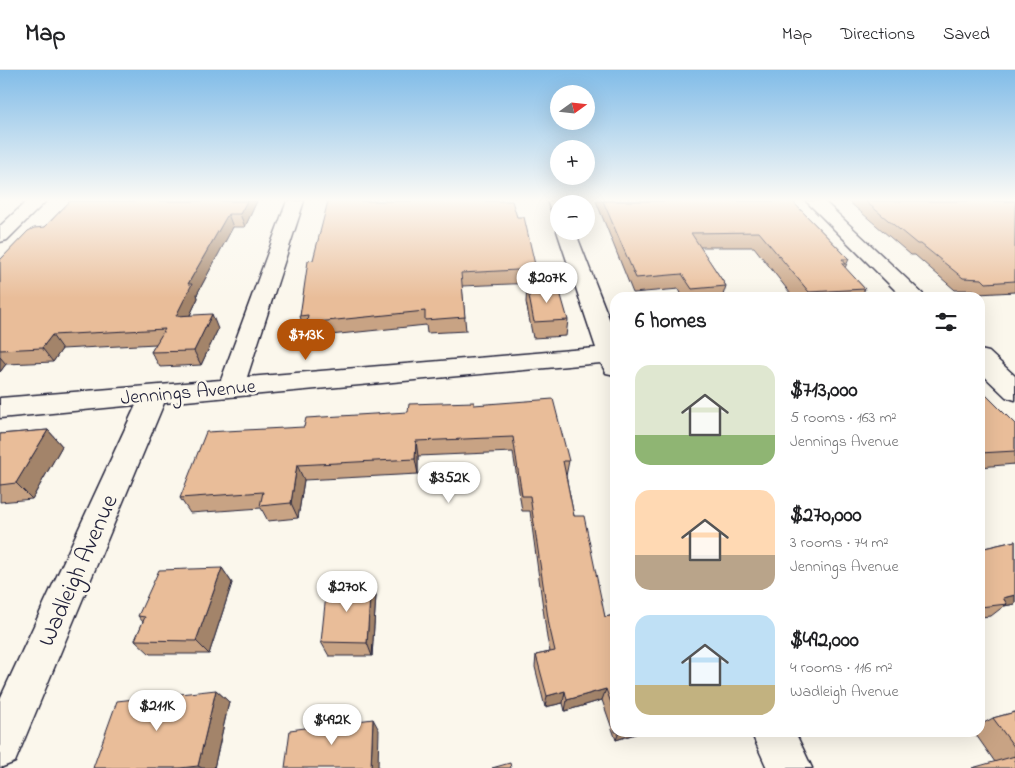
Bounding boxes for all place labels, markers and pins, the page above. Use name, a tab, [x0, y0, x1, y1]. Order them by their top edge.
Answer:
pin: $207K	[512, 262, 582, 304]
pin: $713K	[271, 318, 341, 361]
pin: $352K	[414, 462, 484, 504]
pin: $270K	[312, 570, 382, 613]
pin: $211K	[122, 690, 192, 732]
pin: $492K	[297, 704, 367, 746]

